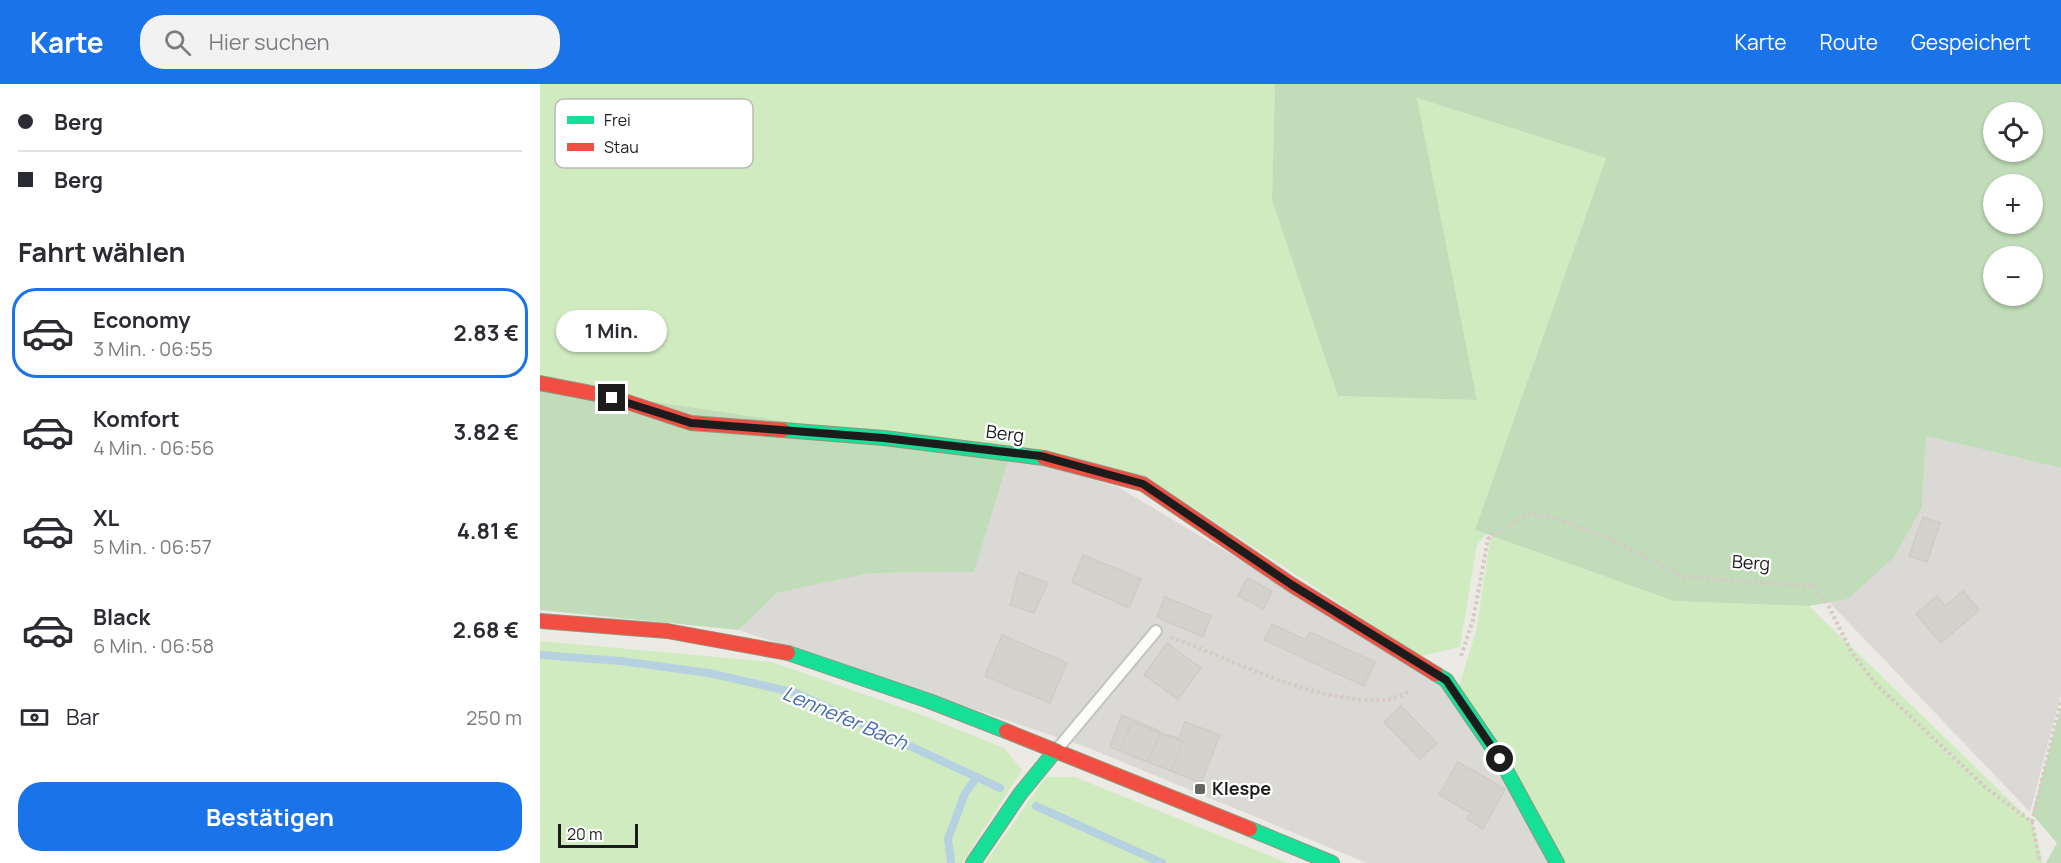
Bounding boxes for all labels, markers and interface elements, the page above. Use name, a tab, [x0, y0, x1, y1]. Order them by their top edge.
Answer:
search box	[140, 15, 560, 69]
text: Karte	[30, 23, 104, 61]
icon: search	[161, 26, 194, 59]
text: Hier suchen	[209, 27, 330, 57]
text: Karte	[1735, 28, 1787, 56]
text: Route	[1820, 28, 1878, 56]
text: Gespeichert	[1911, 28, 2031, 56]
legend	[555, 99, 753, 168]
map controls	[1983, 102, 2043, 306]
button: locate	[1983, 102, 2043, 162]
text: Berg	[54, 107, 103, 137]
text: Frei	[604, 109, 631, 131]
text: Stau	[604, 136, 639, 158]
text: Berg	[54, 165, 103, 195]
button: +	[1983, 174, 2043, 234]
text: Fahrt wählen	[18, 233, 186, 270]
button: −	[1983, 246, 2043, 306]
text: Economy	[93, 305, 191, 335]
icon: car	[21, 306, 75, 360]
callout: 1 Min.	[556, 311, 668, 353]
text: 1 Min.	[584, 317, 639, 344]
text: 2.83 €	[454, 318, 519, 348]
text: 3 Min. · 06:55	[93, 335, 213, 362]
route end	[598, 384, 625, 411]
text: Komfort	[93, 404, 180, 434]
icon: car	[21, 405, 75, 459]
text: 3.82 €	[454, 417, 519, 447]
street label: Berg	[985, 419, 1026, 447]
text: 4 Min. · 06:56	[93, 434, 214, 461]
text: XL	[93, 503, 119, 533]
icon: car	[21, 504, 75, 558]
text: 4.81 €	[457, 516, 519, 546]
text: 5 Min. · 06:57	[93, 533, 212, 560]
street label: Berg	[1731, 549, 1771, 575]
text: Black	[93, 602, 150, 632]
icon: car	[21, 603, 75, 657]
text: 2.68 €	[453, 615, 519, 645]
text: 6 Min. · 06:58	[93, 632, 214, 659]
water label: Lennefer Bach	[779, 679, 913, 756]
icon: cash	[18, 701, 51, 734]
text: Bar	[66, 702, 100, 732]
text: 250 m	[466, 704, 522, 731]
route start	[1486, 745, 1513, 772]
place label: Klespe	[1212, 776, 1271, 800]
button: Bestätigen	[18, 782, 522, 851]
marker: Klespe	[1193, 782, 1207, 796]
scale bar	[558, 821, 638, 848]
text: 20 m	[567, 823, 603, 845]

